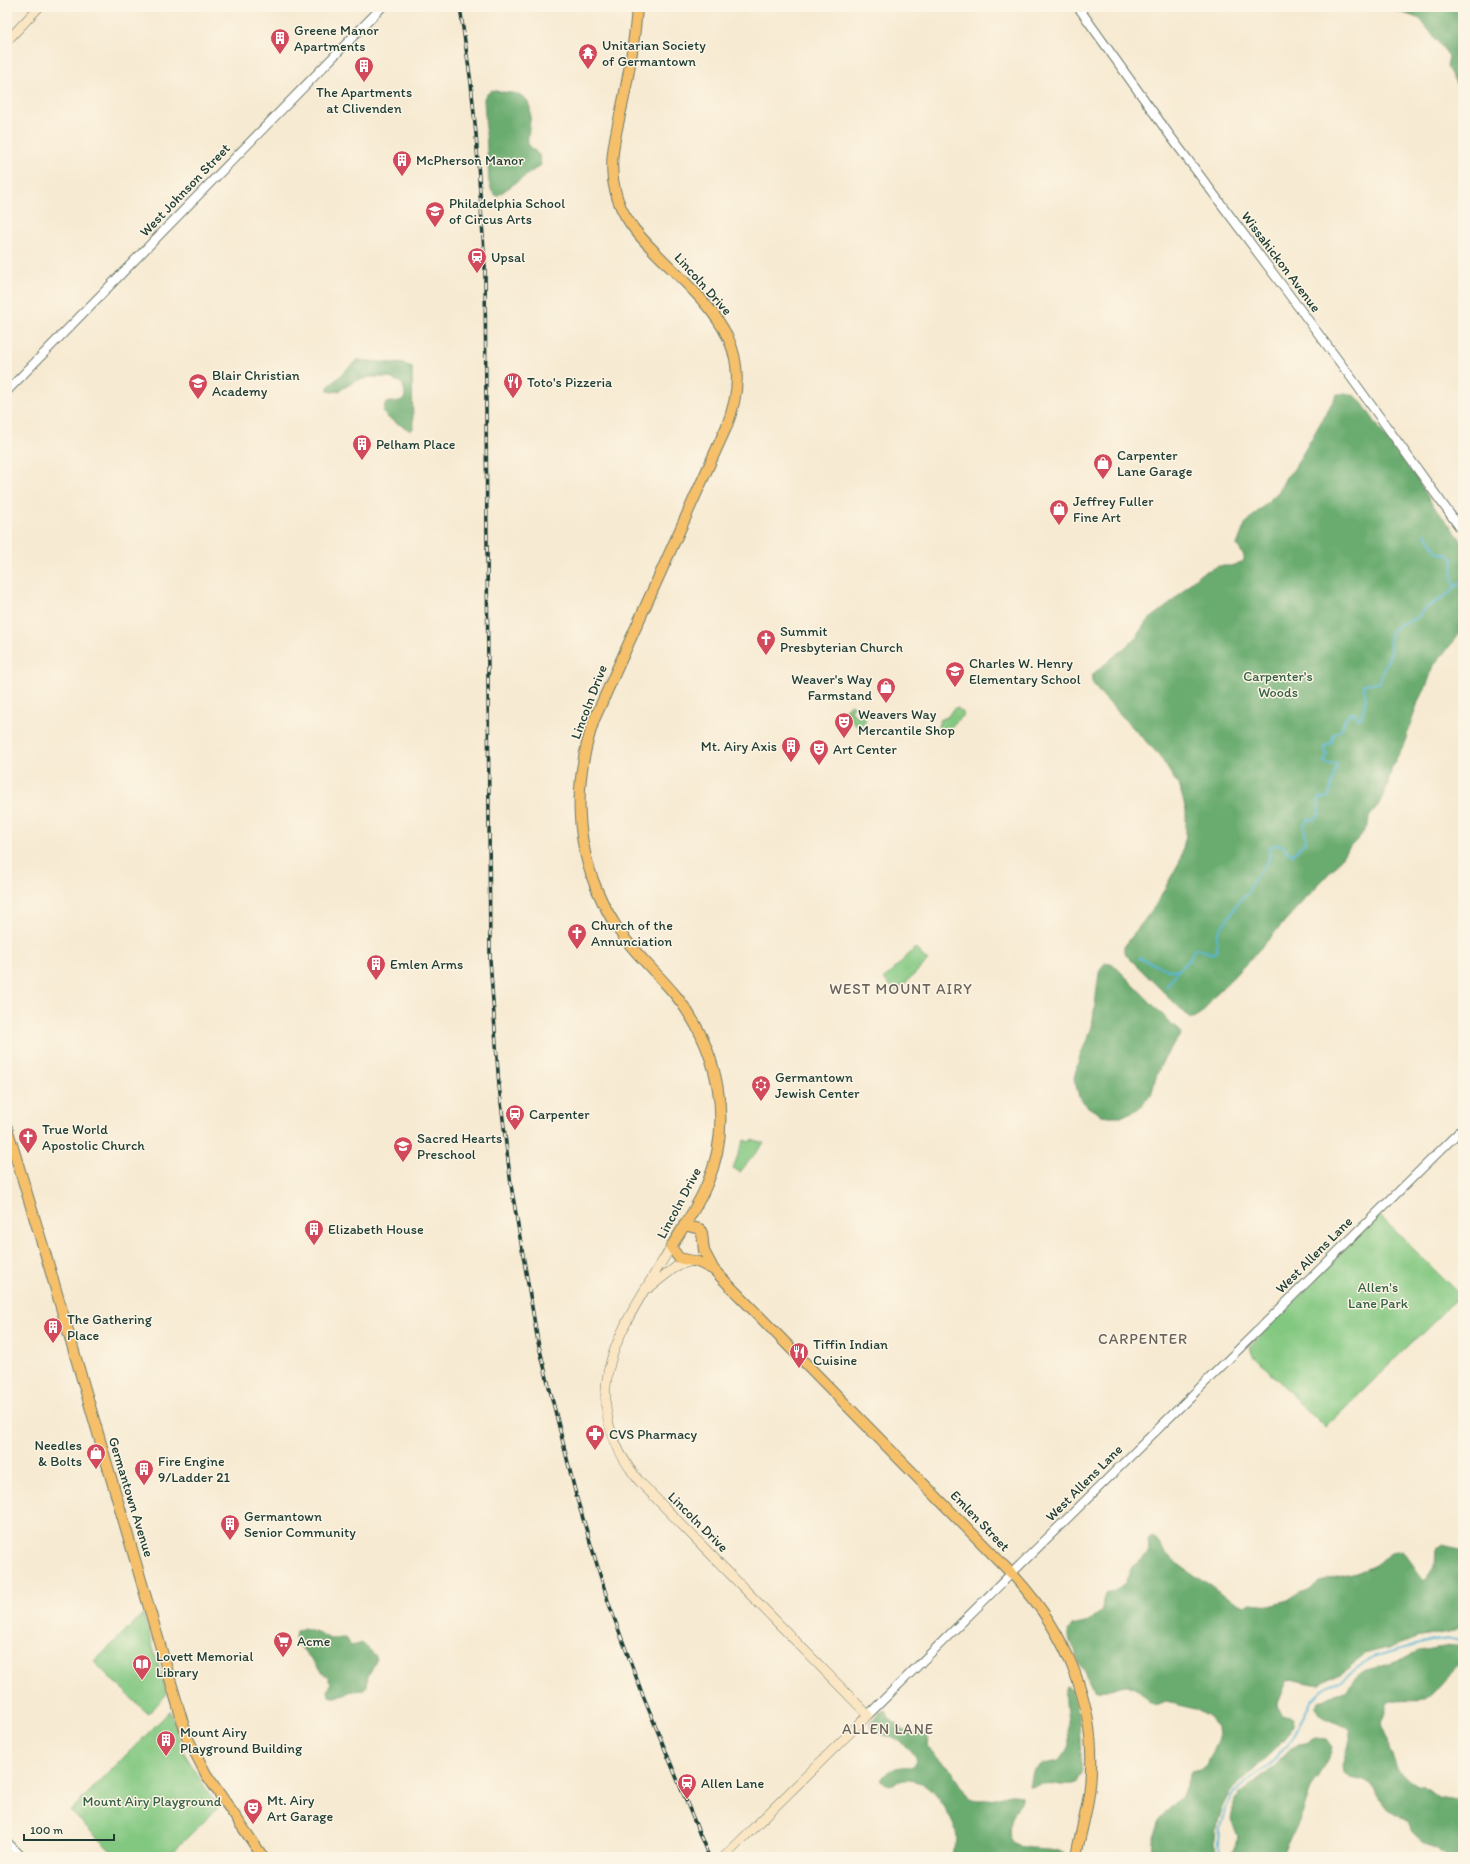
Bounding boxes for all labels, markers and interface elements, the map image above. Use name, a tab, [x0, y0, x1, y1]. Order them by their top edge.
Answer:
place label: Greene Manor Apartments	[294, 22, 379, 55]
building icon: Greene Manor Apartments	[269, 27, 291, 55]
place label: Unitarian Society of Germantown	[602, 37, 706, 70]
temple icon: Unitarian Society of Germantown	[577, 42, 599, 70]
building icon: The Apartments at Clivenden	[353, 55, 375, 83]
place label: The Apartments at Clivenden	[316, 84, 412, 117]
street label: West Johnson Street	[136, 140, 234, 240]
building icon: McPherson Manor	[391, 149, 413, 177]
place label: McPherson Manor	[416, 152, 524, 169]
place label: Philadelphia School of Circus Arts	[449, 195, 565, 228]
school or university icon: Philadelphia School of Circus Arts	[424, 200, 446, 228]
street label: Wissahickon Avenue	[1238, 208, 1325, 316]
station icon: Upsal	[466, 246, 488, 274]
place label: Upsal	[491, 249, 525, 266]
street label: Lincoln Drive	[670, 249, 736, 319]
place label: Blair Christian Academy	[212, 367, 300, 400]
restaurant icon: Toto's Pizzeria	[502, 371, 524, 399]
school or university icon: Blair Christian Academy	[187, 372, 209, 400]
place label: Toto's Pizzeria	[527, 374, 613, 391]
building icon: Pelham Place	[351, 433, 373, 461]
place label: Pelham Place	[376, 436, 456, 453]
place label: Carpenter Lane Garage	[1117, 447, 1193, 480]
shop icon: Carpenter Lane Garage	[1092, 452, 1114, 480]
place label: Jeffrey Fuller Fine Art	[1073, 493, 1154, 526]
shop icon: Jeffrey Fuller Fine Art	[1048, 498, 1070, 526]
place label: Summit Presbyterian Church	[780, 623, 903, 656]
church icon: Summit Presbyterian Church	[755, 628, 777, 656]
place label: Charles W. Henry Elementary School	[969, 655, 1081, 688]
school or university icon: Charles W. Henry Elementary School	[944, 660, 966, 688]
street label: Lincoln Drive	[567, 662, 611, 742]
park label: Carpenter's Woods	[1243, 668, 1313, 701]
place label: Weaver's Way Farmstand	[791, 671, 872, 704]
shop icon: Weaver's Way Farmstand	[875, 676, 897, 704]
place label: Weavers Way Mercantile Shop	[858, 706, 955, 739]
theatre icon: Weavers Way Mercantile Shop	[833, 711, 855, 739]
building icon: Mt. Airy Axis	[780, 735, 802, 763]
place label: Mt. Airy Axis	[701, 738, 777, 755]
theatre icon: Art Center	[808, 738, 830, 766]
place label: Art Center	[833, 741, 897, 758]
place label: Church of the Annunciation	[591, 917, 673, 950]
church icon: Church of the Annunciation	[566, 922, 588, 950]
building icon: Emlen Arms	[365, 953, 387, 981]
place label: Emlen Arms	[390, 956, 463, 973]
district label: WEST MOUNT AIRY	[829, 980, 973, 998]
place label: Germantown Jewish Center	[775, 1069, 860, 1102]
synagogue icon: Germantown Jewish Center	[750, 1074, 772, 1102]
station icon: Carpenter	[504, 1103, 526, 1131]
place label: Carpenter	[529, 1106, 590, 1123]
place label: True World Apostolic Church	[42, 1121, 145, 1154]
church icon: True World Apostolic Church	[17, 1126, 39, 1154]
place label: Sacred Hearts Preschool	[417, 1130, 502, 1163]
school or university icon: Sacred Hearts Preschool	[392, 1135, 414, 1163]
street label: Lincoln Drive	[653, 1164, 705, 1242]
street label: West Allens Lane	[1272, 1213, 1356, 1297]
building icon: Elizabeth House	[303, 1218, 325, 1246]
place label: Elizabeth House	[328, 1221, 424, 1238]
park label: Allen's Lane Park	[1348, 1279, 1409, 1312]
place label: The Gathering Place	[67, 1311, 153, 1344]
building icon: The Gathering Place	[42, 1316, 64, 1344]
district label: CARPENTER	[1098, 1330, 1188, 1348]
place label: Tiffin Indian Cuisine	[813, 1336, 888, 1369]
restaurant icon: Tiffin Indian Cuisine	[788, 1341, 810, 1369]
pharmacy icon: CVS Pharmacy	[584, 1423, 606, 1451]
place label: CVS Pharmacy	[609, 1426, 698, 1443]
street label: Germantown Avenue	[105, 1435, 157, 1559]
place label: Needles & Bolts	[34, 1437, 82, 1470]
street label: West Allens Lane	[1042, 1441, 1126, 1525]
shop icon: Needles & Bolts	[85, 1442, 107, 1470]
place label: Fire Engine 9/Ladder 21	[158, 1453, 231, 1486]
building icon: Fire Engine 9/Ladder 21	[133, 1458, 155, 1486]
street label: Emlen Street	[947, 1487, 1013, 1555]
street label: Lincoln Drive	[664, 1488, 732, 1556]
place label: Germantown Senior Community	[244, 1508, 356, 1541]
building icon: Germantown Senior Community	[219, 1513, 241, 1541]
supermarket icon: Acme	[272, 1630, 294, 1658]
place label: Acme	[297, 1633, 331, 1650]
place label: Lovett Memorial Library	[156, 1648, 253, 1681]
library icon: Lovett Memorial Library	[131, 1653, 153, 1681]
district label: ALLEN LANE	[842, 1720, 934, 1738]
place label: Mount Airy Playground Building	[180, 1724, 303, 1757]
building icon: Mount Airy Playground Building	[155, 1729, 177, 1757]
station icon: Allen Lane	[676, 1772, 698, 1800]
place label: Allen Lane	[701, 1775, 765, 1792]
place label: Mt. Airy Art Garage	[267, 1792, 333, 1825]
park label: Mount Airy Playground	[83, 1793, 222, 1810]
theatre icon: Mt. Airy Art Garage	[242, 1797, 264, 1825]
scale bar	[24, 1816, 114, 1842]
text: 100 m	[30, 1823, 63, 1837]

